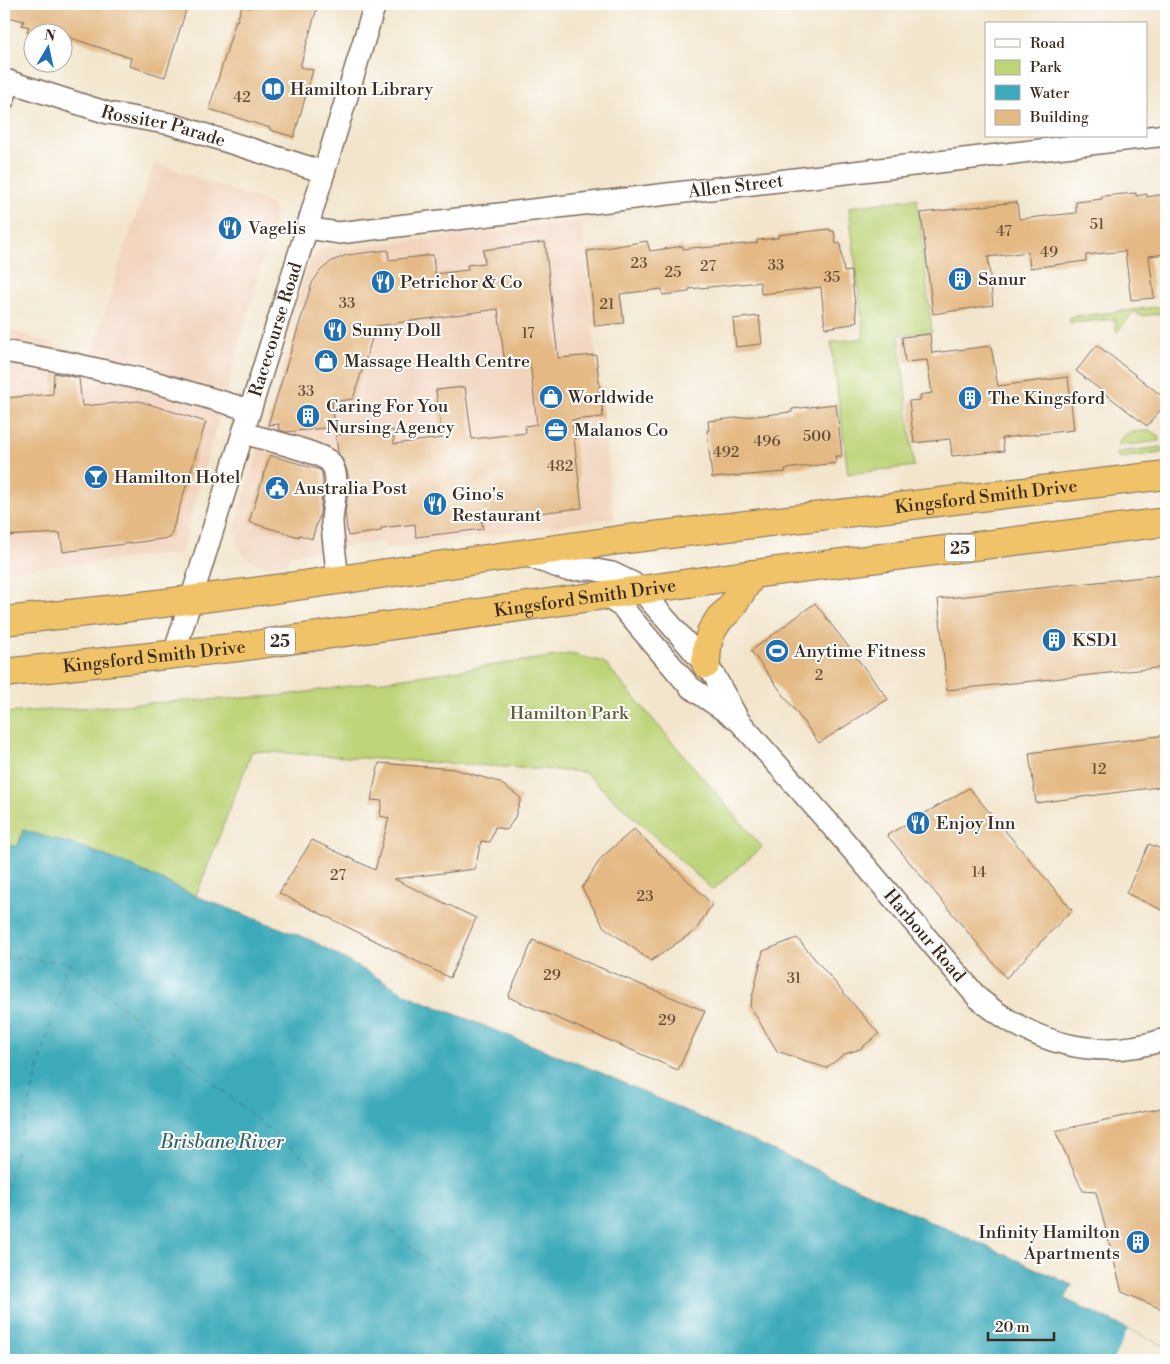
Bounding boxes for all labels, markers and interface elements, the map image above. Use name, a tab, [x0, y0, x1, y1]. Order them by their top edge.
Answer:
north arrow	[22, 22, 72, 72]
legend	[985, 22, 1148, 138]
text: N	[43, 26, 57, 46]
text: Road	[1030, 34, 1065, 53]
text: Park	[1030, 58, 1062, 77]
library icon: Hamilton Library	[260, 76, 286, 102]
place label: Hamilton Library	[290, 78, 434, 101]
text: Water	[1029, 84, 1070, 103]
house number: 42	[233, 88, 251, 107]
street label: Rossiter Parade	[98, 100, 228, 152]
text: Building	[1029, 108, 1089, 127]
street label: Allen Street	[686, 169, 785, 204]
restaurant icon: Vagelis	[217, 215, 243, 241]
house number: 51	[1090, 215, 1105, 234]
place label: Vagelis	[247, 217, 306, 240]
house number: 47	[996, 222, 1012, 241]
house number: 49	[1040, 243, 1058, 262]
house number: 23	[631, 254, 647, 273]
house number: 33	[768, 256, 784, 275]
house number: 27	[700, 257, 716, 276]
street label: Racecourse Road	[244, 259, 308, 400]
house number: 25	[665, 263, 681, 282]
building icon: Sanur	[947, 266, 973, 292]
house number: 35	[824, 268, 840, 287]
place label: Sanur	[978, 268, 1026, 291]
restaurant icon: Petrichor & Co	[370, 269, 396, 295]
place label: Petrichor & Co	[400, 271, 523, 294]
house number: 33	[339, 294, 355, 313]
house number: 21	[599, 295, 615, 314]
restaurant icon: Sunny Doll	[322, 317, 348, 343]
place label: Sunny Doll	[352, 319, 442, 342]
house number: 17	[521, 324, 535, 343]
shop icon: Massage Health Centre	[313, 348, 339, 374]
place label: Massage Health Centre	[344, 350, 530, 373]
house number: 33	[298, 382, 314, 401]
shop icon: Worldwide	[538, 384, 564, 410]
building icon: The Kingsford	[957, 385, 983, 411]
place label: Worldwide	[567, 386, 654, 409]
place label: The Kingsford	[988, 387, 1106, 410]
place label: Caring For You Nursing Agency	[326, 395, 455, 439]
building icon: Caring For You Nursing Agency	[295, 403, 321, 429]
office icon: Malanos Co	[543, 417, 569, 443]
place label: Malanos Co	[574, 419, 668, 442]
house number: 500	[803, 427, 831, 446]
house number: 496	[753, 432, 781, 451]
house number: 492	[713, 443, 739, 462]
house number: 482	[547, 457, 573, 476]
bar icon: Hamilton Hotel	[83, 464, 109, 490]
place label: Hamilton Hotel	[114, 466, 241, 489]
public building icon: Australia Post	[264, 475, 290, 501]
street label: Kingsford Smith Drive	[894, 475, 1079, 519]
place label: Australia Post	[293, 477, 408, 500]
place label: Gino's Restaurant	[452, 483, 542, 527]
restaurant icon: Gino's Restaurant	[422, 491, 448, 517]
road number: 25	[945, 534, 975, 562]
street label: Kingsford Smith Drive	[493, 574, 678, 623]
road number: 25	[265, 627, 295, 654]
building icon: KSD1	[1041, 627, 1067, 653]
place label: KSD1	[1072, 629, 1118, 652]
street label: Kingsford Smith Drive	[62, 635, 247, 678]
sports icon: Anytime Fitness	[764, 638, 790, 664]
place label: Anytime Fitness	[793, 640, 926, 663]
house number: 2	[815, 666, 823, 685]
park label: Hamilton Park	[510, 702, 630, 725]
house number: 12	[1091, 760, 1107, 779]
restaurant icon: Enjoy Inn	[905, 810, 931, 836]
place label: Enjoy Inn	[936, 812, 1016, 835]
house number: 14	[972, 863, 986, 882]
house number: 27	[330, 866, 346, 885]
street label: Harbour Road	[878, 884, 971, 987]
house number: 23	[637, 887, 653, 906]
house number: 29	[543, 966, 561, 985]
house number: 31	[787, 969, 802, 988]
house number: 29	[658, 1011, 676, 1030]
water label: Brisbane River	[159, 1130, 285, 1154]
place label: Infinity Hamilton Apartments	[979, 1221, 1120, 1265]
building icon: Infinity Hamilton Apartments	[1125, 1229, 1151, 1255]
scale bar	[988, 1309, 1054, 1341]
text: 20 m	[995, 1318, 1030, 1337]

